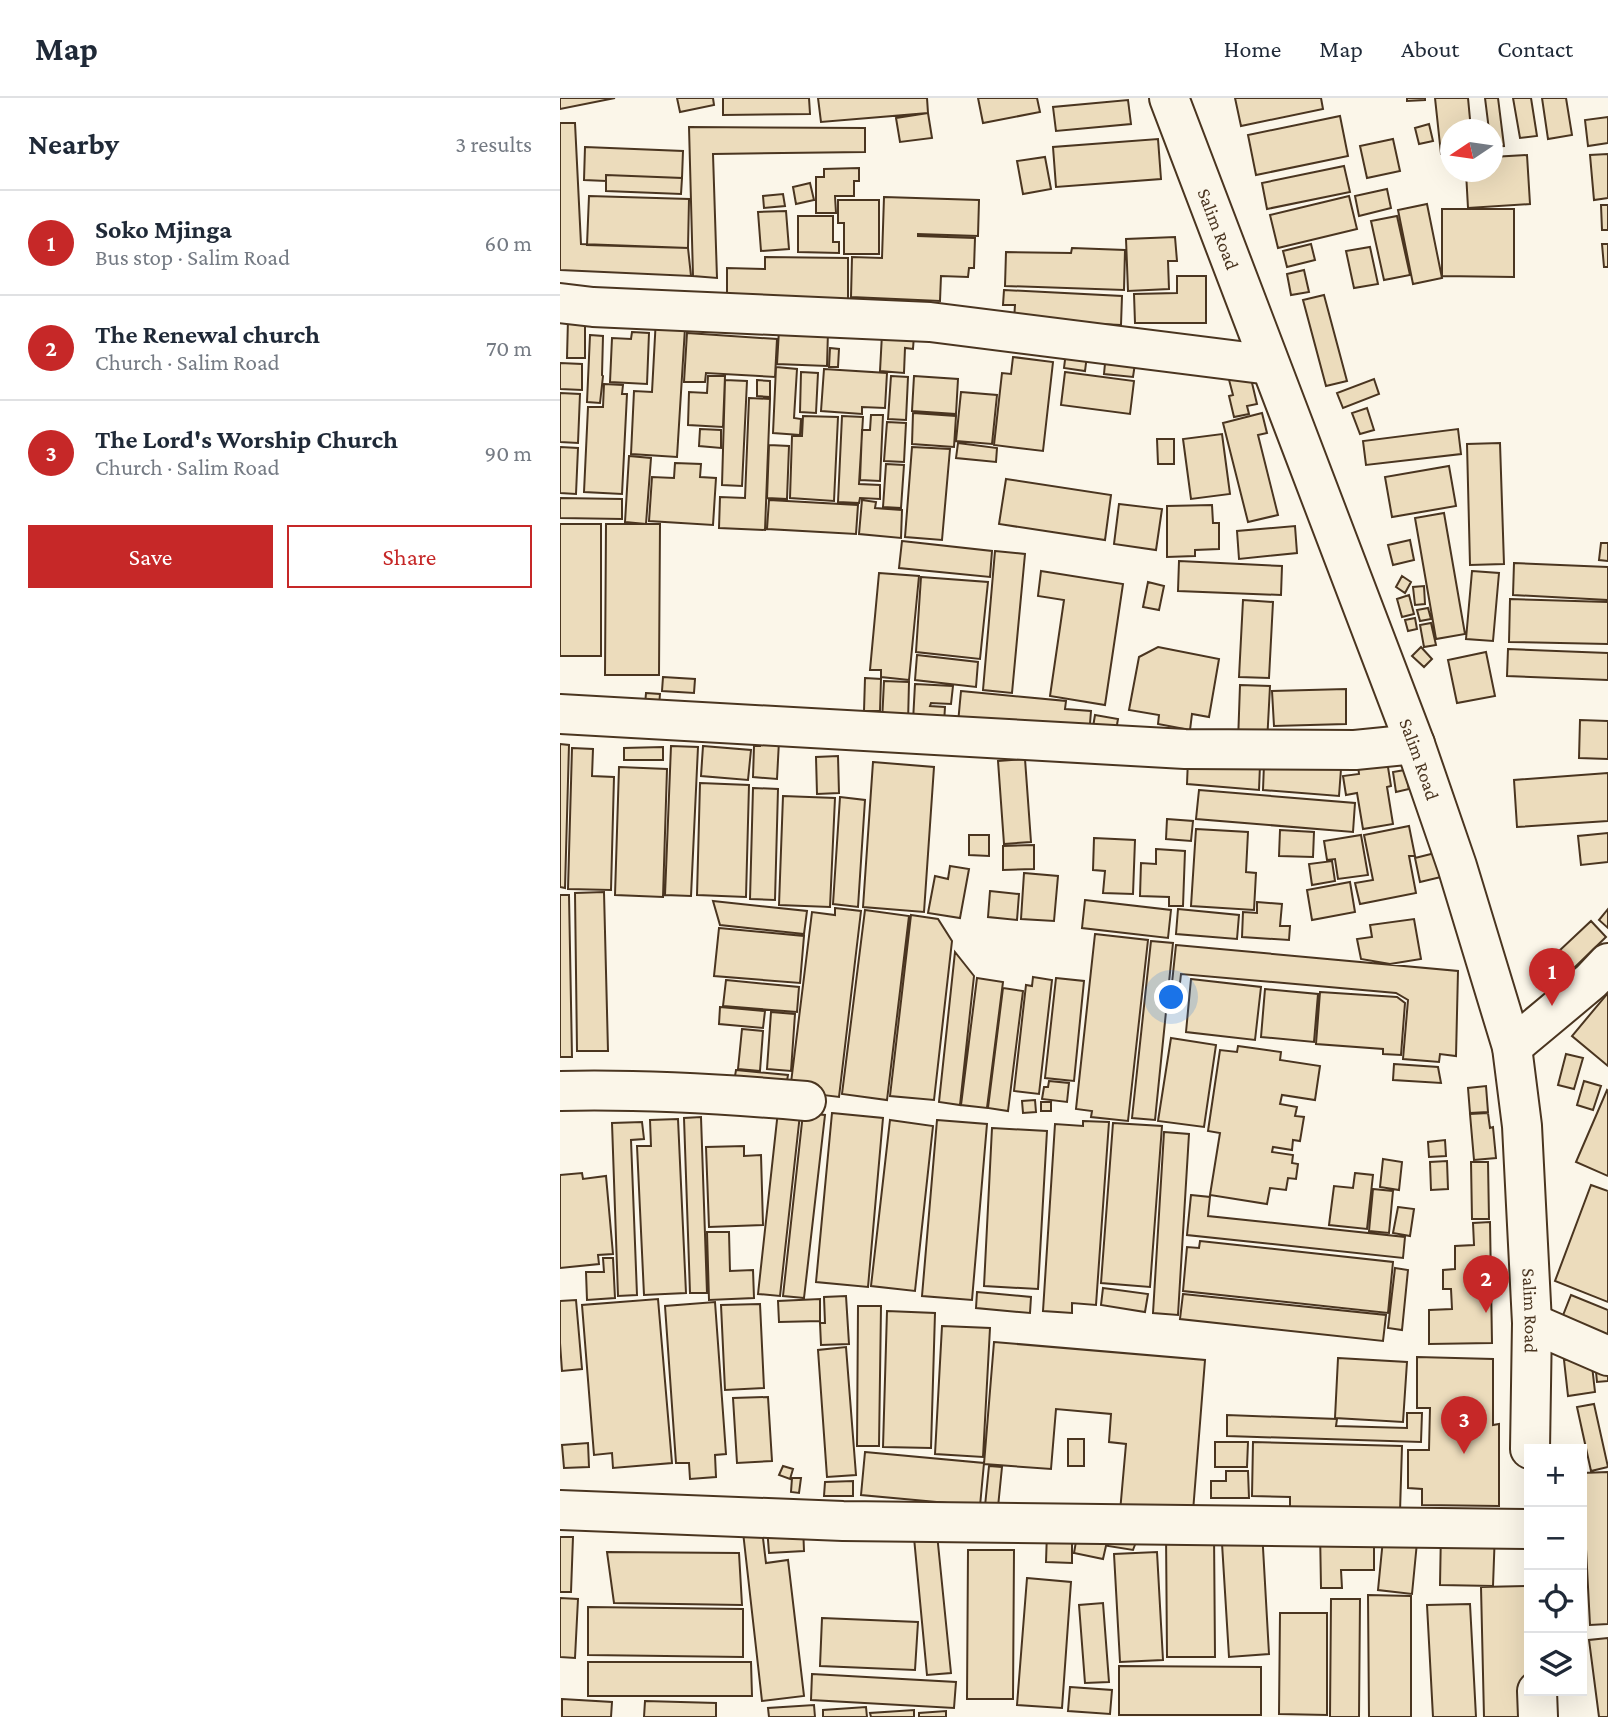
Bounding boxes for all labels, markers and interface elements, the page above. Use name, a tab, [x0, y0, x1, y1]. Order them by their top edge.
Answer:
text: Map	[35, 30, 98, 67]
text: Home	[1224, 35, 1281, 62]
text: Map	[1319, 35, 1363, 62]
text: About	[1401, 35, 1459, 62]
text: Contact	[1497, 35, 1573, 62]
north arrow	[1440, 119, 1503, 182]
text: Nearby	[28, 127, 119, 160]
text: 3 results	[455, 131, 532, 157]
street label: Salim Road	[1194, 185, 1244, 272]
text: Soko Mjinga	[95, 215, 232, 244]
text: 1	[47, 230, 55, 256]
text: 60 m	[485, 230, 532, 256]
text: Bus stop · Salim Road	[95, 244, 290, 270]
text: The Renewal church	[95, 320, 320, 349]
text: 2	[45, 335, 57, 361]
text: 70 m	[486, 335, 532, 361]
text: Church · Salim Road	[95, 349, 280, 375]
text: The Lord's Worship Church	[95, 425, 398, 454]
text: 3	[45, 440, 57, 466]
text: 90 m	[485, 440, 532, 466]
text: Church · Salim Road	[95, 454, 280, 480]
button: Save	[28, 525, 273, 588]
button: Share	[287, 525, 532, 588]
street label: Salim Road	[1396, 715, 1444, 803]
pin: 1	[1529, 948, 1575, 1006]
your location	[1154, 980, 1188, 1014]
pin: 2	[1463, 1255, 1509, 1313]
street label: Salim Road	[1519, 1268, 1543, 1353]
pin: 3	[1441, 1396, 1487, 1454]
map controls	[1524, 1444, 1587, 1696]
button: +	[1524, 1444, 1587, 1507]
button: −	[1524, 1507, 1587, 1570]
button: locate	[1524, 1570, 1587, 1633]
button: layers	[1524, 1633, 1587, 1696]

